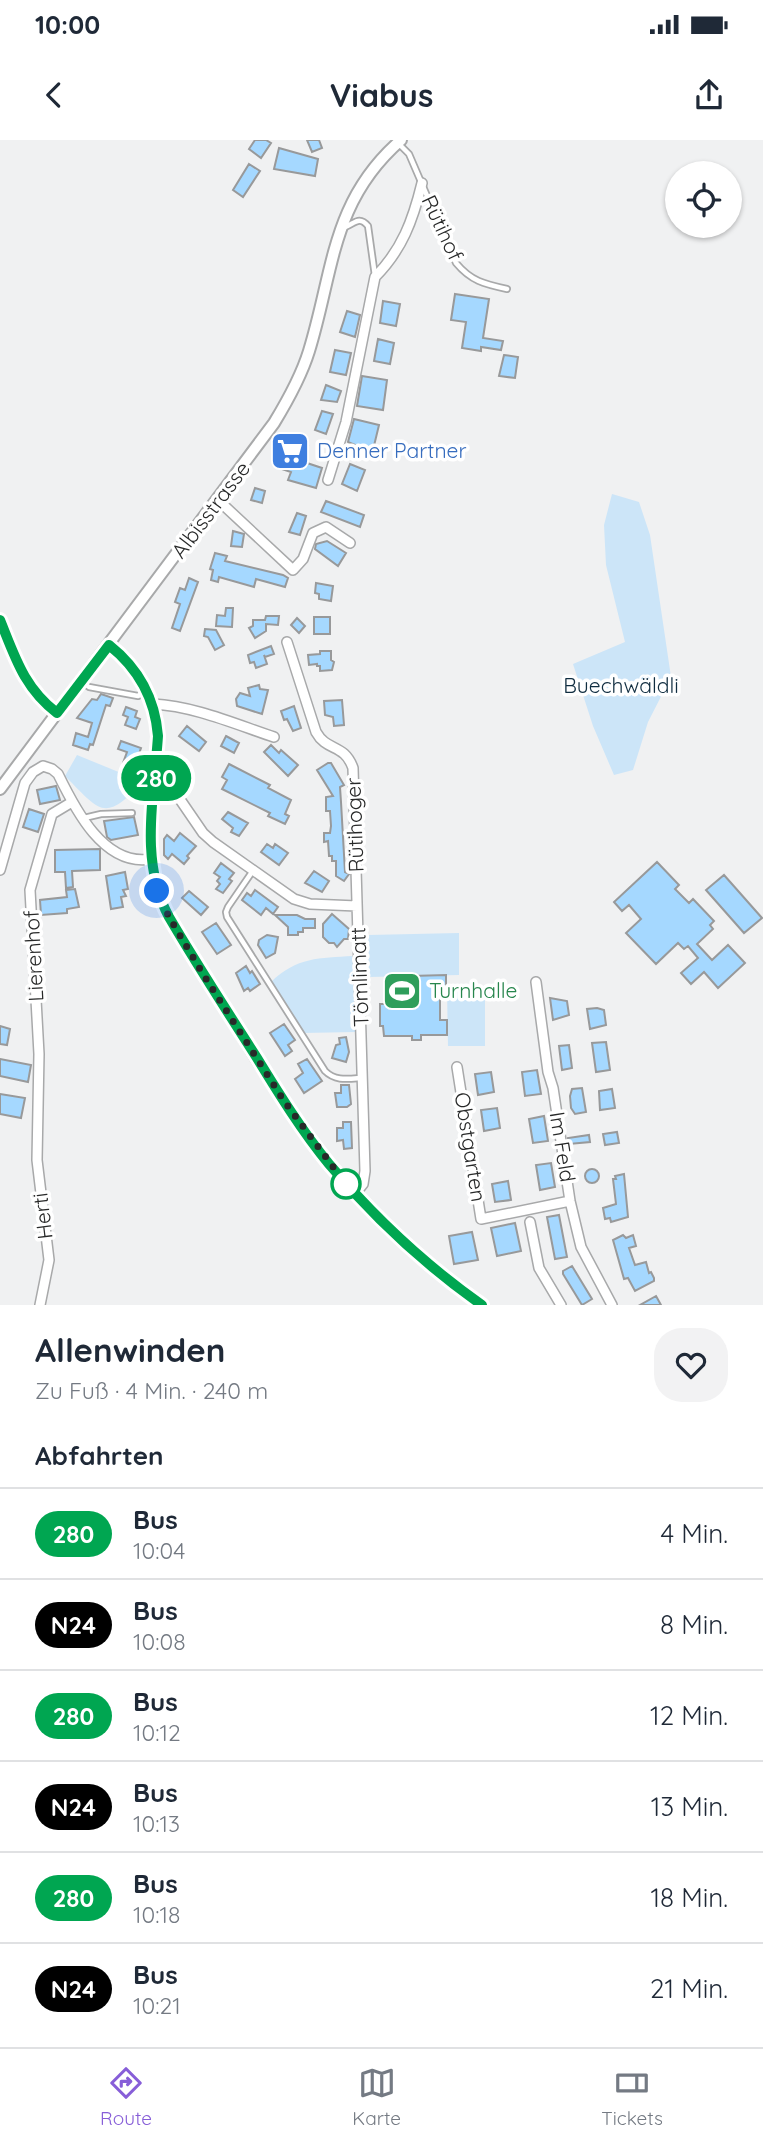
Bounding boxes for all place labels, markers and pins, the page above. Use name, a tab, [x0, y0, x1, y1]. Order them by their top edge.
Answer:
supermarket icon: Denner Partner	[269, 430, 311, 472]
place label: Denner Partner	[317, 437, 467, 463]
sports icon: Turnhalle	[381, 970, 423, 1012]
place label: Turnhalle	[429, 977, 517, 1003]
unlabelled marker	[331, 1169, 361, 1199]

